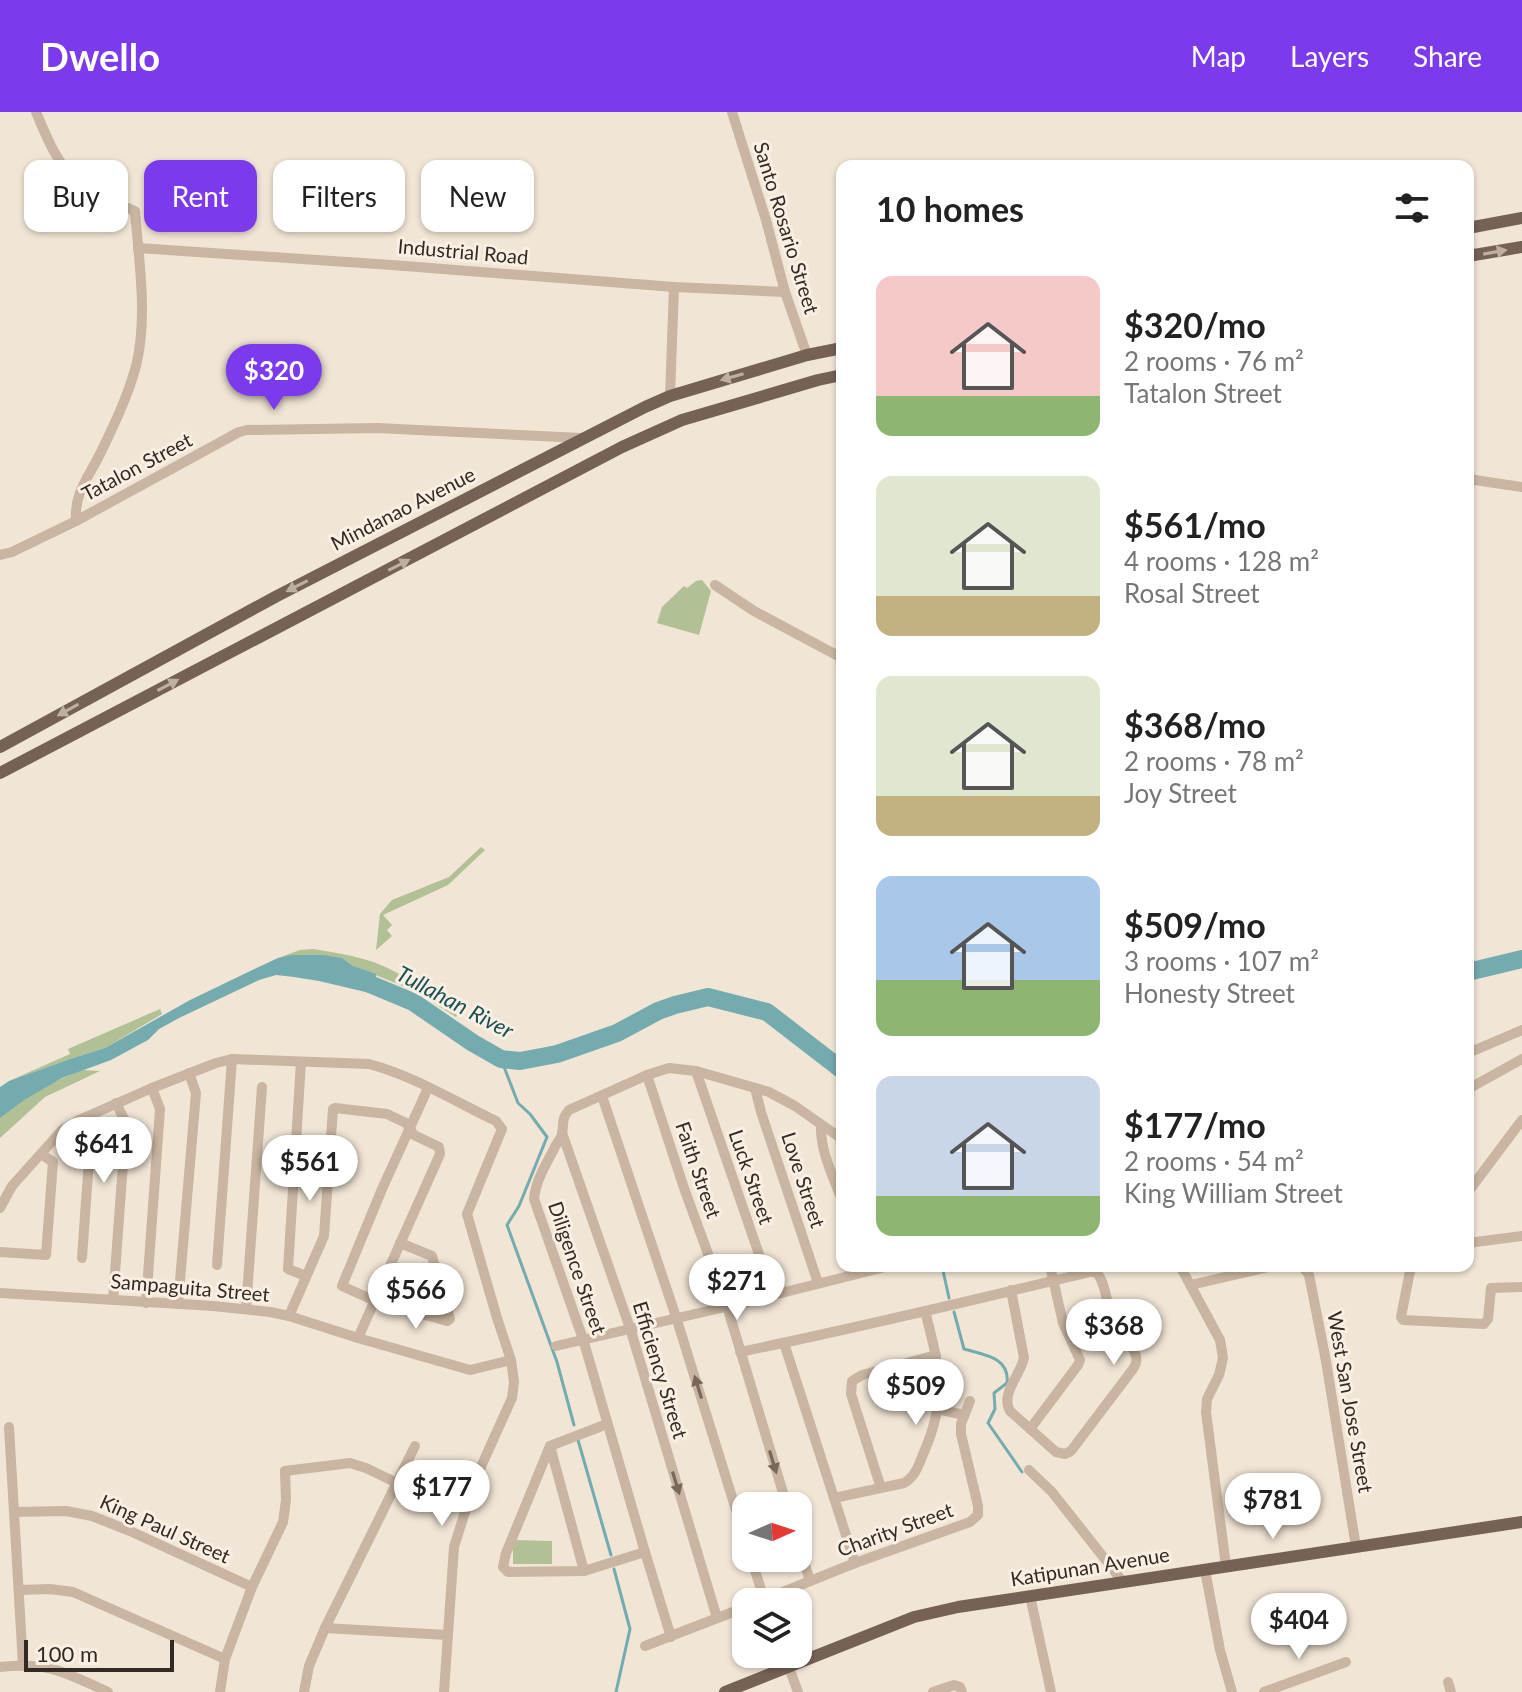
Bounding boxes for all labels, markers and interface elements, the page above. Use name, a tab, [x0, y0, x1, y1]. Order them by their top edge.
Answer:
text: Dwello	[40, 33, 160, 79]
text: Map	[1191, 39, 1246, 73]
text: Layers	[1290, 39, 1369, 73]
text: Share	[1413, 39, 1482, 73]
street label: Santo Rosario Street	[749, 139, 824, 316]
chip: Buy	[24, 160, 128, 232]
chip: Rent	[144, 160, 257, 232]
chip: Filters	[273, 160, 405, 232]
chip: New	[421, 160, 534, 232]
icon: filters	[1390, 186, 1434, 230]
text: 10 homes	[876, 188, 1024, 229]
street label: Industrial Road	[397, 233, 529, 269]
one-way arrow	[1483, 245, 1508, 257]
text: $320/mo	[1124, 304, 1266, 345]
icon: home	[940, 308, 1036, 404]
pin: $320	[227, 344, 321, 412]
text: 2 rooms · 76 m²	[1124, 345, 1304, 377]
text: $320	[244, 354, 304, 386]
one-way arrow	[720, 371, 744, 384]
text: Tatalon Street	[1124, 377, 1282, 409]
street label: Tatalon Street	[77, 427, 196, 505]
street label: Mindanao Avenue	[326, 461, 479, 555]
text: $561/mo	[1124, 504, 1266, 545]
icon: home	[940, 508, 1036, 604]
text: 4 rooms · 128 m²	[1124, 545, 1319, 577]
one-way arrow	[387, 558, 410, 571]
text: Rosal Street	[1124, 577, 1260, 609]
one-way arrow	[286, 580, 309, 593]
one-way arrow	[157, 678, 180, 691]
one-way arrow	[57, 703, 80, 716]
text: $368/mo	[1124, 704, 1266, 745]
icon: home	[940, 708, 1036, 804]
text: 2 rooms · 78 m²	[1124, 745, 1304, 777]
text: Joy Street	[1124, 777, 1237, 809]
text: $509/mo	[1124, 904, 1266, 945]
icon: home	[940, 908, 1036, 1004]
text: 3 rooms · 107 m²	[1124, 945, 1319, 977]
water label: Tullahan River	[392, 959, 519, 1044]
text: Honesty Street	[1124, 977, 1295, 1009]
text: $177/mo	[1124, 1104, 1266, 1145]
icon: home	[940, 1108, 1036, 1204]
pin: $641	[57, 1117, 151, 1185]
street label: Faith Street	[671, 1118, 727, 1221]
street label: Luck Street	[725, 1126, 779, 1227]
text: $641	[74, 1127, 134, 1159]
street label: Love Street	[777, 1129, 831, 1230]
pin: $561	[263, 1135, 357, 1203]
text: $561	[280, 1145, 340, 1177]
text: 2 rooms · 54 m²	[1124, 1145, 1304, 1177]
text: King William Street	[1124, 1177, 1343, 1209]
street label: Diligence Street	[544, 1198, 612, 1337]
pin: $271	[690, 1254, 784, 1322]
pin: $566	[369, 1263, 463, 1331]
text: $271	[707, 1264, 767, 1296]
street label: Sampaguita Street	[110, 1268, 271, 1306]
text: $566	[386, 1273, 446, 1305]
street label: Efficiency Street	[629, 1298, 693, 1441]
pin: $368	[1067, 1299, 1161, 1367]
text: $368	[1084, 1309, 1144, 1341]
street label: West San Jose Street	[1323, 1309, 1379, 1494]
pin: $509	[869, 1359, 963, 1427]
text: $509	[886, 1369, 946, 1401]
one-way arrow	[691, 1375, 704, 1399]
one-way arrow	[767, 1450, 780, 1474]
pin: $177	[395, 1460, 489, 1528]
text: $177	[412, 1470, 472, 1502]
one-way arrow	[670, 1472, 683, 1496]
pin: $781	[1226, 1473, 1320, 1541]
text: $781	[1243, 1483, 1303, 1515]
street label: King Paul Street	[97, 1489, 234, 1568]
north arrow	[732, 1492, 812, 1572]
map controls	[732, 1492, 812, 1668]
street label: Charity Street	[834, 1497, 956, 1561]
street label: Katipunan Avenue	[1009, 1542, 1171, 1590]
button: layers	[732, 1588, 812, 1668]
pin: $404	[1252, 1593, 1346, 1661]
text: $404	[1269, 1603, 1329, 1635]
scale bar	[24, 1636, 174, 1672]
text: 100 m	[36, 1640, 98, 1667]

